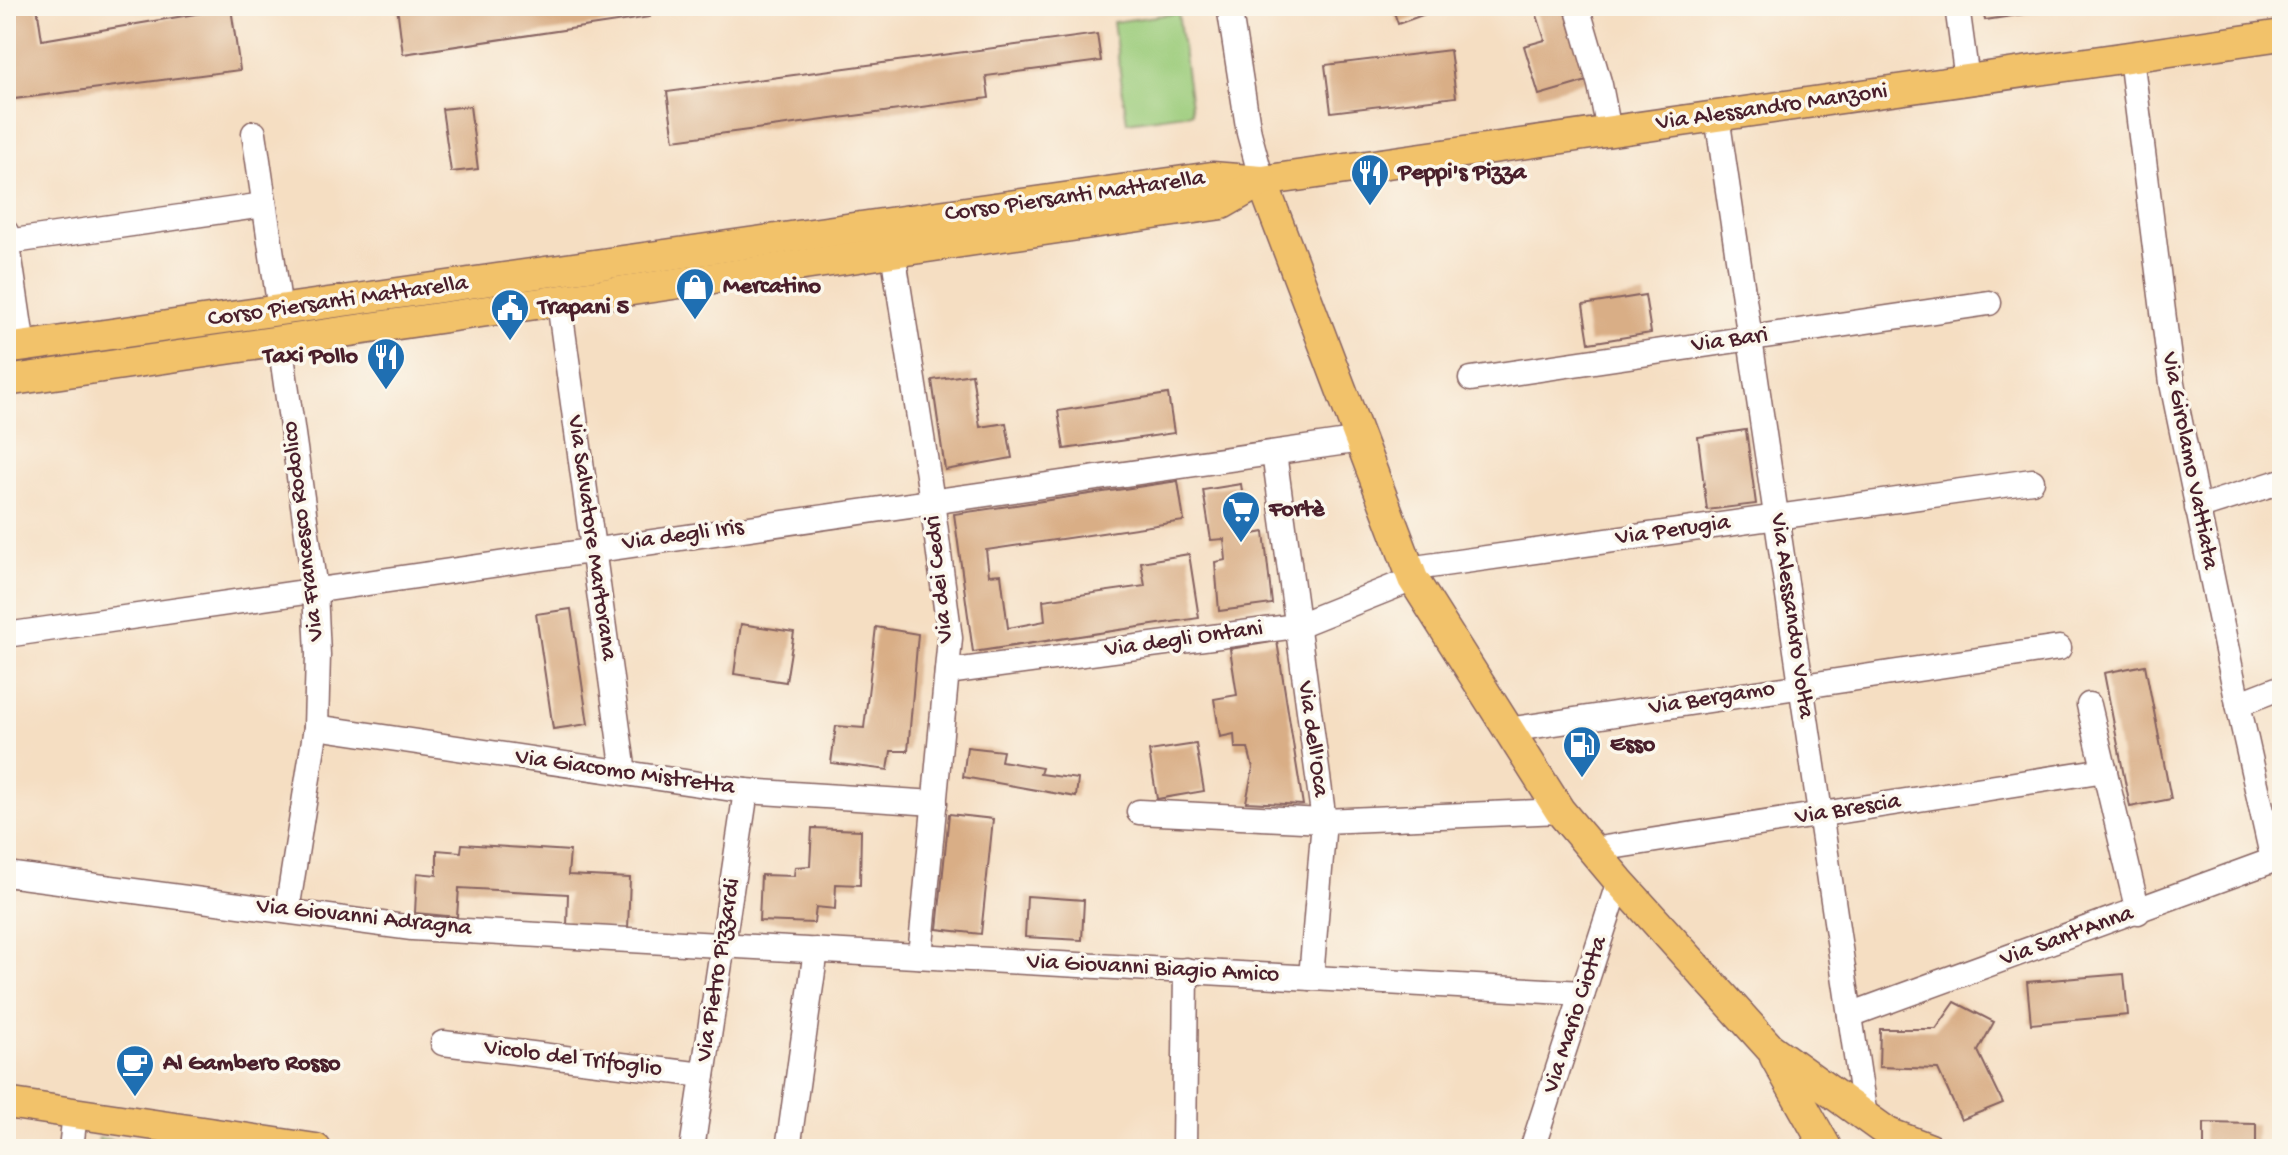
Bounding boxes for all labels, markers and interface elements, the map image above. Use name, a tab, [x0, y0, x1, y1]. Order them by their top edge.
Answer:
street label: Via Alessandro Manzoni	[1653, 77, 1890, 139]
restaurant icon: Peppi's Pizza	[1349, 152, 1391, 207]
place label: Peppi's Pizza	[1396, 159, 1528, 188]
street label: Corso Piersanti Mattarella	[943, 164, 1208, 230]
shop icon: Mercatino	[674, 266, 716, 321]
street label: Corso Piersanti Mattarella	[206, 269, 471, 335]
place label: Mercatino	[723, 273, 821, 302]
public building icon: Trapani 5	[489, 287, 531, 342]
place label: Trapani 5	[536, 294, 629, 323]
street label: Via Bari	[1689, 321, 1770, 361]
restaurant icon: Taxi Pollo	[365, 336, 407, 391]
place label: Taxi Pollo	[261, 343, 359, 372]
street label: Via Girolamo Vattiata	[2154, 349, 2224, 573]
street label: Via Salvatore Martorana	[559, 413, 623, 663]
street label: Via Francesco Rodolico	[276, 419, 332, 644]
supermarket icon: Fortè	[1220, 489, 1262, 544]
place label: Fortè	[1268, 496, 1326, 525]
street label: Via Perugia	[1613, 509, 1733, 554]
street label: Via Alessandro Volta	[1762, 511, 1820, 721]
street label: Via degli Iris	[620, 513, 747, 559]
street label: Via dei Cedri	[919, 514, 961, 645]
street label: Via degli Ontani	[1102, 615, 1265, 666]
street label: Via Bergamo	[1646, 675, 1777, 723]
street label: Via dell'Oca	[1289, 678, 1335, 799]
fuel station icon: Esso	[1561, 724, 1603, 779]
place label: Esso	[1610, 731, 1656, 760]
street label: Via Giacomo Mistretta	[512, 743, 737, 803]
street label: Via Brescia	[1792, 787, 1903, 833]
street label: Via Pietro Pizzardi	[690, 876, 748, 1065]
street label: Via Giovanni Adragna	[254, 892, 474, 944]
street label: Via Sant'Anna	[1996, 899, 2138, 975]
street label: Via Mario Ciotta	[1537, 932, 1615, 1098]
street label: Via Giovanni Biagio Amico	[1025, 948, 1280, 990]
street label: Vicolo del Trifoglio	[481, 1034, 664, 1084]
cafe icon: Al Gambero Rosso	[114, 1043, 156, 1098]
place label: Al Gambero Rosso	[162, 1050, 341, 1079]

